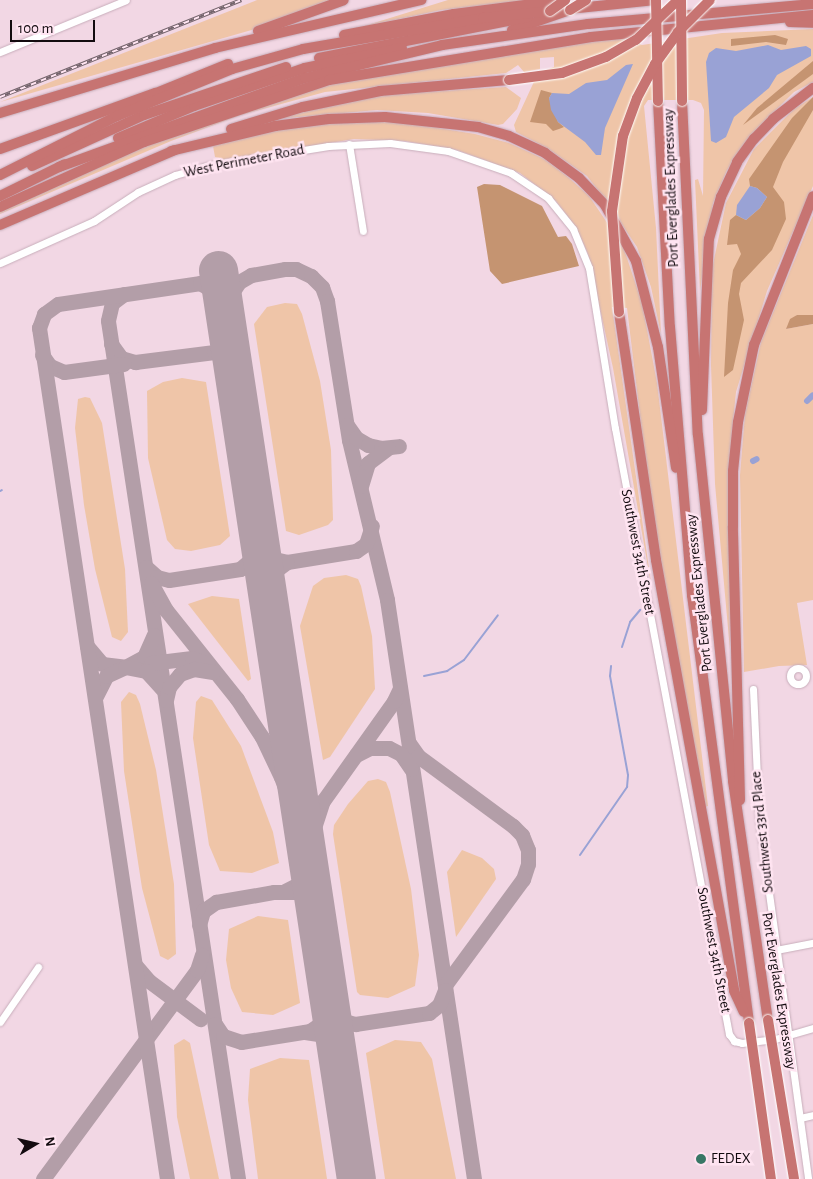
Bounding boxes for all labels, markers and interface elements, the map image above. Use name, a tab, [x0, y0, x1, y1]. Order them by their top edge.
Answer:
scale bar	[12, 10, 98, 42]
text: 100 m	[18, 21, 53, 36]
street label: Port Everglades Expressway	[659, 108, 683, 268]
street label: West Perimeter Road	[182, 140, 306, 182]
street label: Southwest 34th Street	[617, 488, 659, 616]
street label: Port Everglades Expressway	[682, 513, 716, 673]
street label: Southwest 33rd Place	[747, 770, 777, 894]
street label: Southwest 34th Street	[693, 886, 735, 1014]
street label: Port Everglades Expressway	[758, 911, 800, 1071]
north arrow	[10, 1119, 60, 1169]
text: N	[42, 1136, 57, 1148]
place label: FEDEX	[711, 1150, 751, 1168]
marker: FEDEX	[695, 1153, 707, 1165]

